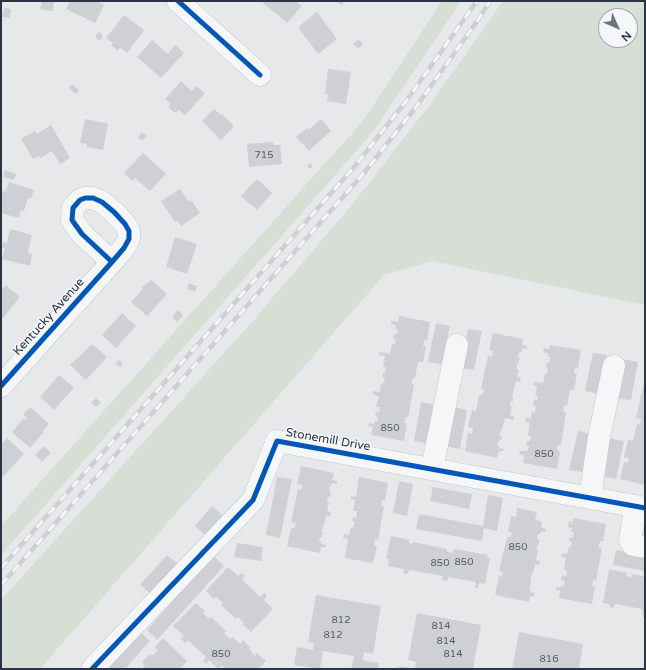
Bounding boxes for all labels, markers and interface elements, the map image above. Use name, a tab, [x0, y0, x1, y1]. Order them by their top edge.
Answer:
north arrow	[598, 8, 638, 48]
text: N	[618, 28, 634, 44]
house number: 715	[255, 149, 273, 161]
street label: Kentucky Avenue	[10, 275, 88, 359]
house number: 850	[381, 422, 399, 434]
street label: Stonemill Drive	[285, 425, 371, 455]
house number: 850	[535, 448, 553, 460]
house number: 850	[509, 541, 527, 553]
house number: 850	[455, 556, 473, 568]
house number: 850	[431, 557, 449, 569]
house number: 812	[332, 614, 350, 626]
house number: 814	[432, 620, 450, 632]
house number: 812	[324, 629, 342, 641]
house number: 814	[437, 635, 455, 647]
house number: 850	[212, 648, 230, 660]
house number: 814	[444, 648, 462, 660]
house number: 816	[540, 653, 558, 665]

